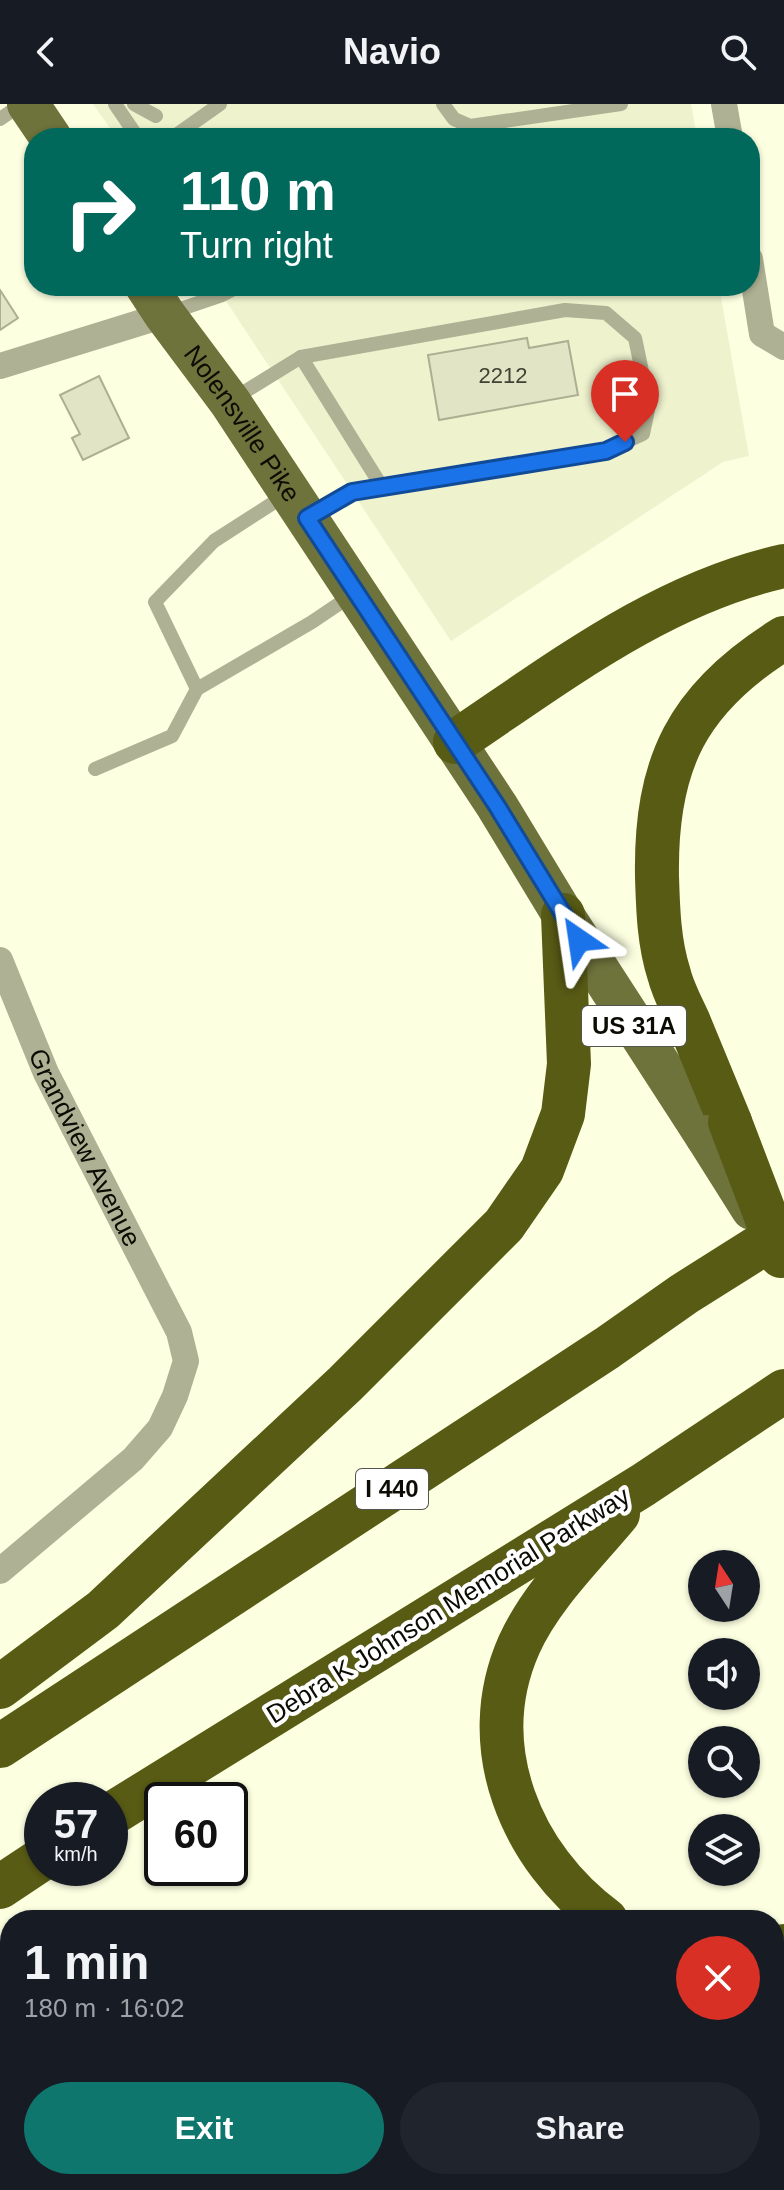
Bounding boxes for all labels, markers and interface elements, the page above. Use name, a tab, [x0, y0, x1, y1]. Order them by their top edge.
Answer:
icon: back	[24, 30, 68, 74]
icon: search	[716, 30, 760, 74]
text: Navio	[343, 31, 441, 72]
text: 110 m	[180, 159, 336, 222]
icon: right	[48, 160, 152, 264]
text: Turn right	[180, 225, 333, 266]
street label: Nolensville Pike	[178, 339, 307, 507]
pin	[591, 360, 659, 442]
house number: 2212	[479, 363, 527, 388]
icon: arrive	[603, 372, 647, 416]
position arrow	[537, 898, 621, 982]
road number: US 31A	[582, 1006, 686, 1046]
street label: Grandview Avenue	[23, 1044, 147, 1251]
road number: I 440	[356, 1469, 428, 1509]
street label: Debra K Johnson Memorial Parkway	[261, 1480, 635, 1730]
north arrow	[688, 1550, 760, 1622]
map controls	[688, 1550, 760, 1886]
button: sound	[688, 1638, 760, 1710]
button: search	[688, 1726, 760, 1798]
speed limit sign: 60	[144, 1782, 248, 1886]
text: 57	[54, 1802, 98, 1846]
button: layers	[688, 1814, 760, 1886]
text: km/h	[54, 1843, 98, 1865]
text: 1 min	[24, 1936, 149, 1989]
button: close	[676, 1936, 760, 2020]
text: 180 m · 16:02	[24, 1993, 184, 2023]
button: Exit	[24, 2082, 384, 2174]
button: Share	[400, 2082, 760, 2174]

